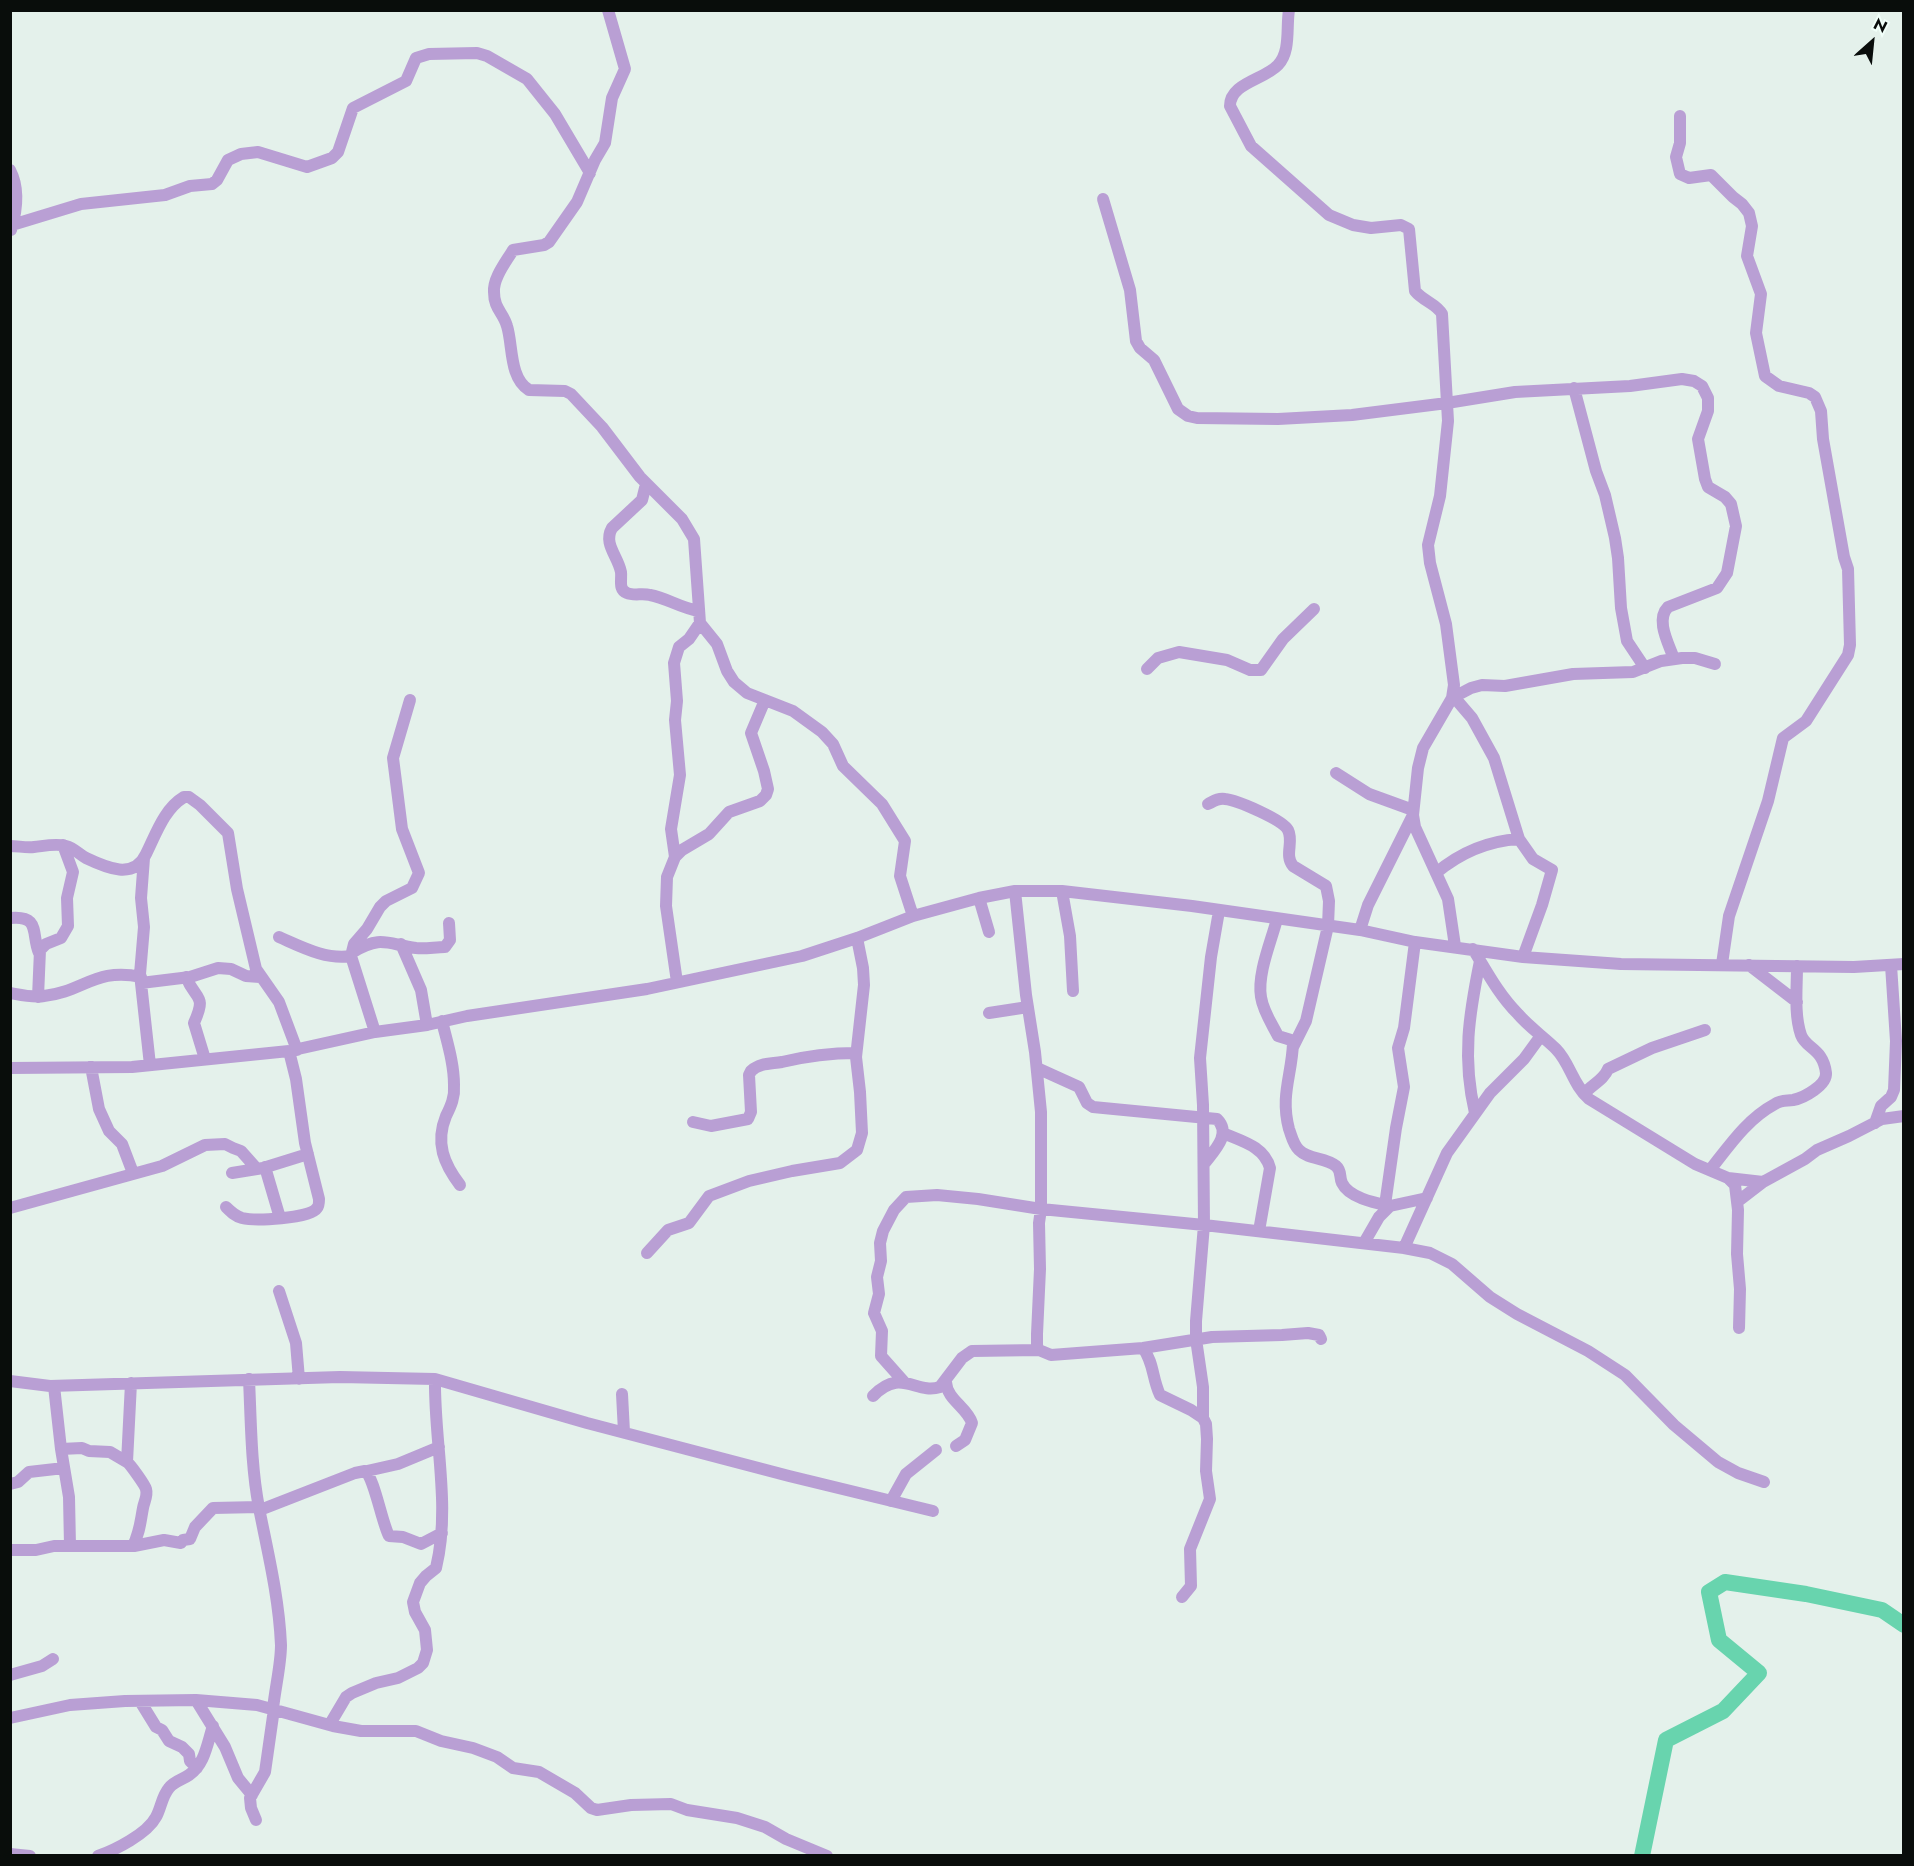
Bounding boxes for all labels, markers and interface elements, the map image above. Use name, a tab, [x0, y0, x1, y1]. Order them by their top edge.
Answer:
north arrow	[1842, 12, 1902, 72]
text: N	[1870, 12, 1891, 39]

